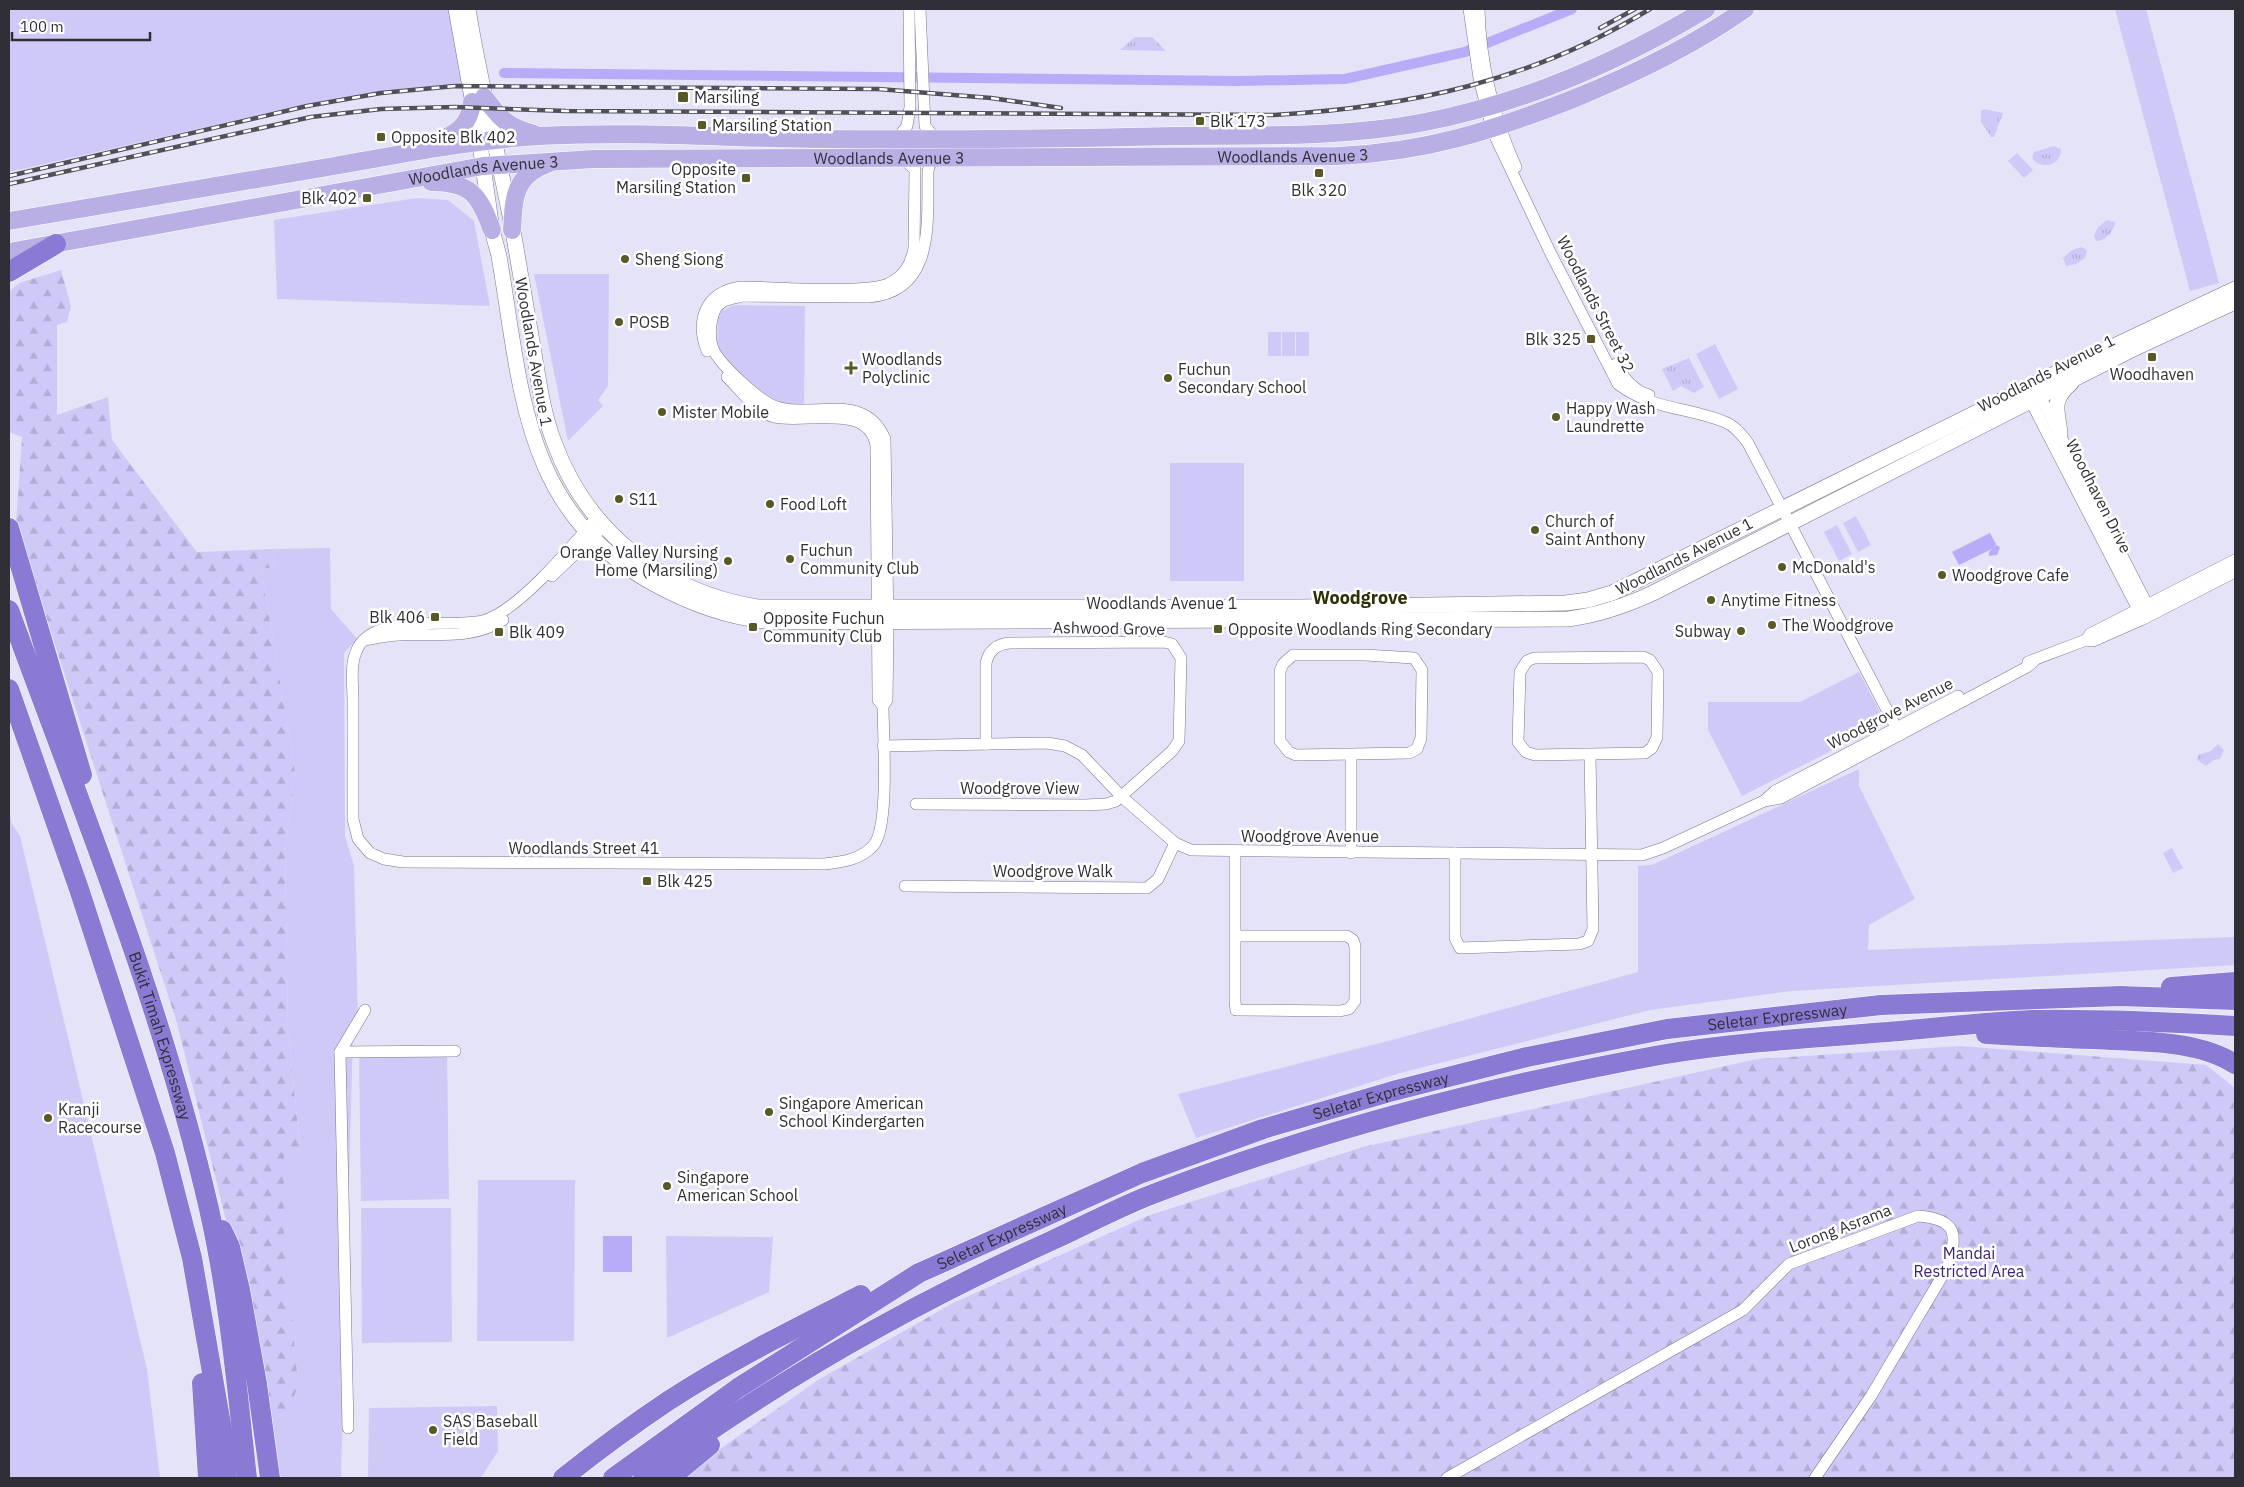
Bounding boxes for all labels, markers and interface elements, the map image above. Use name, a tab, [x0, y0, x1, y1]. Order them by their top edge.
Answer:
scale bar	[12, 10, 150, 42]
text: 100 m	[20, 17, 64, 36]
place label: Marsiling	[694, 87, 760, 107]
marker: Marsiling	[676, 90, 690, 104]
place label: Blk 173	[1210, 111, 1266, 131]
place label: Marsiling Station	[712, 115, 832, 135]
marker: Blk 173	[1194, 115, 1206, 127]
marker: Marsiling Station	[696, 119, 708, 131]
place label: Opposite Blk 402	[391, 127, 516, 147]
marker: Opposite Blk 402	[375, 131, 387, 143]
street label: Woodlands Avenue 3	[1218, 144, 1369, 166]
street label: Woodlands Avenue 3	[814, 148, 965, 168]
street label: Woodlands Avenue 3	[407, 151, 559, 189]
place label: Opposite Marsiling Station	[616, 159, 736, 197]
marker: Blk 320	[1313, 167, 1325, 179]
marker: Opposite Marsiling Station	[740, 172, 752, 184]
place label: Blk 320	[1291, 180, 1347, 200]
place label: Blk 402	[301, 188, 357, 208]
marker: Blk 402	[361, 192, 373, 204]
street label: Woodlands Street 32	[1553, 232, 1639, 376]
place label: Sheng Siong	[635, 249, 724, 269]
marker: Sheng Siong	[619, 253, 631, 265]
street label: Woodlands Avenue 1	[511, 276, 557, 428]
place label: POSB	[629, 312, 670, 332]
marker: POSB	[613, 316, 625, 328]
place label: Blk 325	[1525, 329, 1581, 349]
street label: Woodlands Avenue 1	[1974, 330, 2118, 416]
marker: Blk 325	[1585, 333, 1597, 345]
place label: Woodlands Polyclinic	[862, 349, 942, 387]
marker: Woodhaven	[2146, 351, 2158, 363]
place label: Fuchun Secondary School	[1178, 359, 1306, 397]
marker: Woodlands Polyclinic	[844, 361, 858, 375]
place label: Woodhaven	[2110, 364, 2194, 384]
marker: Fuchun Secondary School	[1162, 372, 1174, 384]
place label: Happy Wash Laundrette	[1566, 398, 1656, 436]
place label: Mister Mobile	[672, 402, 769, 422]
marker: Mister Mobile	[656, 406, 668, 418]
marker: Happy Wash Laundrette	[1550, 411, 1562, 423]
street label: Woodhaven Drive	[2062, 436, 2136, 557]
place label: S11	[629, 489, 658, 509]
marker: S11	[613, 493, 625, 505]
place label: Food Loft	[780, 494, 847, 514]
marker: Food Loft	[764, 498, 776, 510]
place label: Church of Saint Anthony	[1545, 511, 1645, 549]
street label: Woodlands Avenue 1	[1612, 513, 1756, 599]
marker: Church of Saint Anthony	[1529, 524, 1541, 536]
place label: Fuchun Community Club	[800, 540, 919, 578]
place label: Orange Valley Nursing Home (Marsiling)	[560, 542, 719, 580]
marker: Fuchun Community Club	[784, 553, 796, 565]
marker: Orange Valley Nursing Home (Marsiling)	[722, 555, 734, 567]
place label: McDonald's	[1792, 557, 1876, 577]
marker: McDonald's	[1776, 561, 1788, 573]
place label: Woodgrove Cafe	[1952, 565, 2069, 585]
marker: Woodgrove Cafe	[1936, 569, 1948, 581]
district label: Woodgrove	[1312, 586, 1408, 609]
place label: Anytime Fitness	[1721, 590, 1836, 610]
street label: Woodlands Avenue 1	[1087, 593, 1237, 613]
marker: Anytime Fitness	[1705, 594, 1717, 606]
place label: Blk 406	[369, 607, 425, 627]
place label: Opposite Fuchun Community Club	[763, 608, 885, 646]
marker: Blk 406	[429, 611, 441, 623]
place label: The Woodgrove	[1782, 615, 1894, 635]
street label: Ashwood Grove	[1053, 617, 1166, 639]
place label: Opposite Woodlands Ring Secondary	[1228, 619, 1492, 639]
marker: The Woodgrove	[1766, 619, 1778, 631]
marker: Opposite Fuchun Community Club	[747, 621, 759, 633]
place label: Subway	[1675, 621, 1731, 641]
place label: Blk 409	[509, 622, 565, 642]
marker: Opposite Woodlands Ring Secondary	[1212, 623, 1224, 635]
marker: Subway	[1735, 625, 1747, 637]
marker: Blk 409	[493, 626, 505, 638]
street label: Woodgrove Avenue	[1824, 673, 1956, 753]
street label: Woodgrove View	[960, 778, 1080, 798]
street label: Woodgrove Avenue	[1241, 826, 1379, 846]
street label: Woodlands Street 41	[509, 838, 659, 858]
street label: Woodgrove Walk	[993, 861, 1114, 881]
place label: Blk 425	[657, 871, 713, 891]
marker: Blk 425	[641, 875, 653, 887]
street label: Bukit Timah Expressway	[125, 949, 196, 1122]
street label: Seletar Expressway	[1706, 999, 1848, 1034]
street label: Seletar Expressway	[1310, 1067, 1451, 1124]
place label: Singapore American School Kindergarten	[779, 1093, 925, 1131]
place label: Kranji Racecourse	[58, 1099, 142, 1137]
marker: Singapore American School Kindergarten	[763, 1106, 775, 1118]
marker: Kranji Racecourse	[42, 1112, 54, 1124]
place label: Singapore American School	[677, 1167, 798, 1205]
marker: Singapore American School	[661, 1180, 673, 1192]
street label: Seletar Expressway	[933, 1198, 1070, 1274]
street label: Lorong Asrama	[1786, 1199, 1894, 1257]
park label: Mandai Restricted Area	[1914, 1243, 2025, 1281]
place label: SAS Baseball Field	[443, 1411, 538, 1449]
marker: SAS Baseball Field	[427, 1424, 439, 1436]

